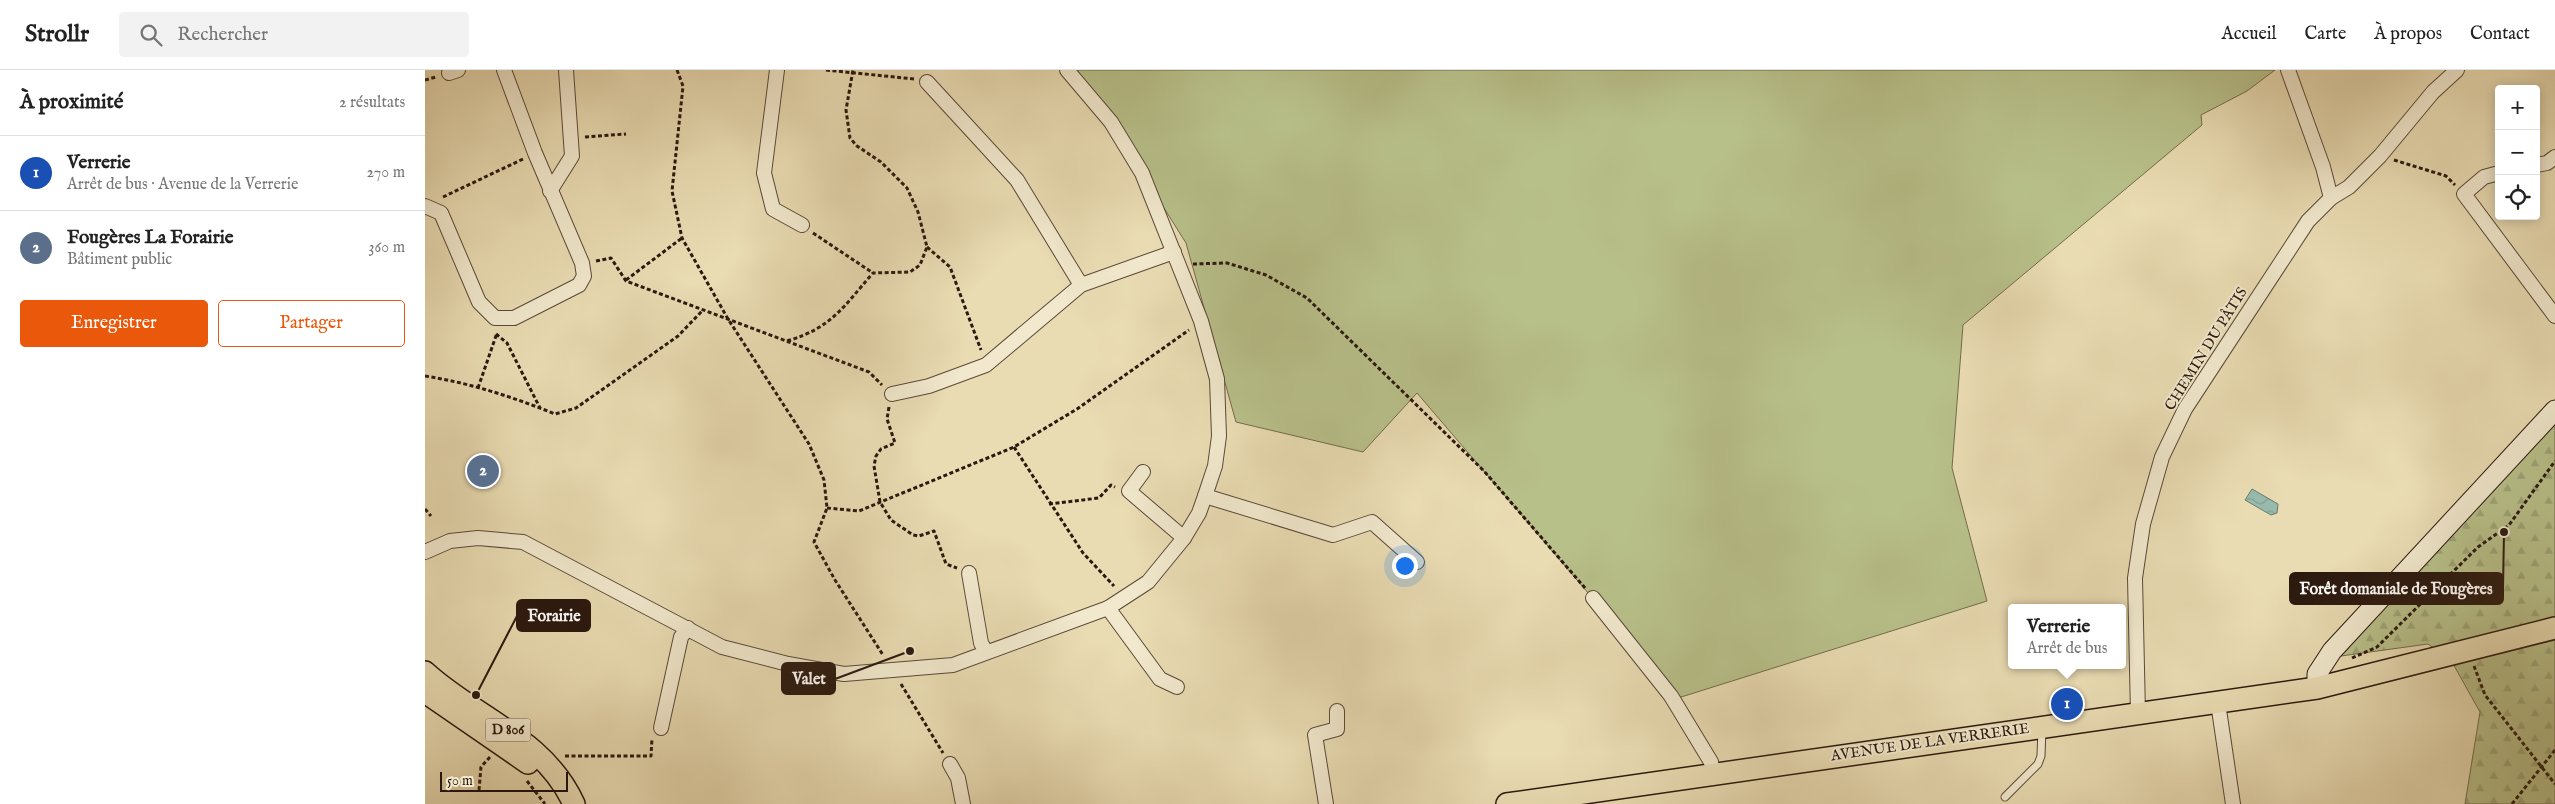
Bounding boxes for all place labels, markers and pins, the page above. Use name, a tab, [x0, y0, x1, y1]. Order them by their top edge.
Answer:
pin: 2	[467, 452, 499, 490]
callout: Forêt domaniale de Fougères	[2290, 573, 2503, 604]
callout: Forairie	[517, 600, 590, 631]
callout: Valet	[782, 663, 835, 694]
pin: 1	[2051, 685, 2083, 723]

